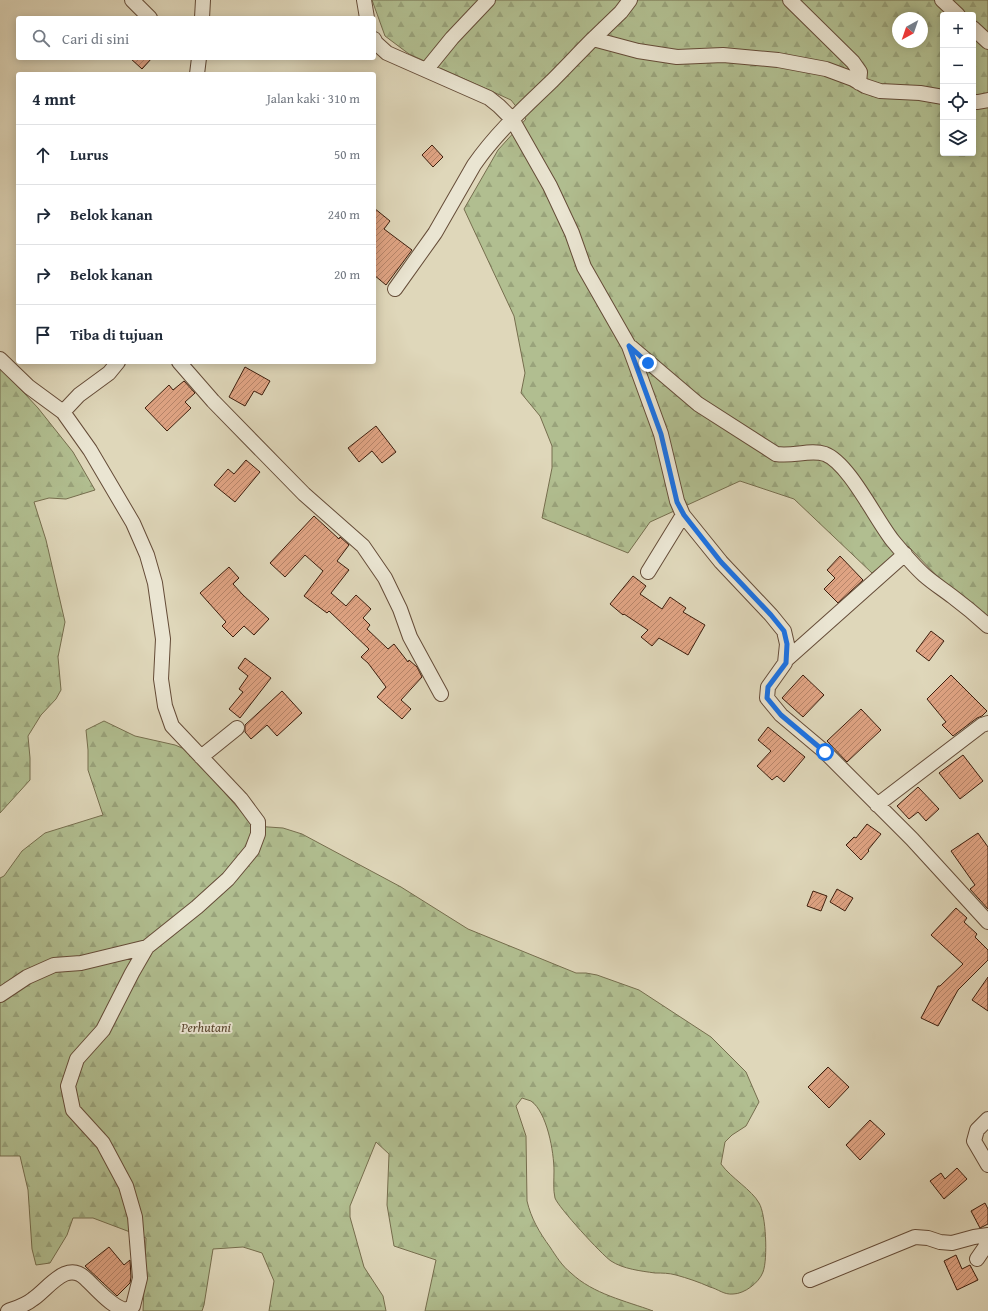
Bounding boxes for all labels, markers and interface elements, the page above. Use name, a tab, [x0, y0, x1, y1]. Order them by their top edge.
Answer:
north arrow	[892, 12, 928, 48]
map controls	[940, 12, 976, 156]
button: +	[940, 12, 976, 48]
search box	[16, 16, 376, 60]
icon: search	[30, 27, 52, 49]
text: Cari di sini	[62, 28, 129, 49]
button: −	[940, 48, 976, 84]
button: locate	[940, 84, 976, 120]
text: 4 mnt	[32, 86, 76, 111]
text: Jalan kaki · 310 m	[267, 89, 360, 108]
button: layers	[940, 120, 976, 156]
icon: ahead	[32, 144, 54, 166]
text: Lurus	[70, 144, 108, 165]
text: 50 m	[334, 145, 360, 164]
icon: right	[32, 204, 54, 226]
text: Belok kanan	[70, 204, 153, 225]
text: 240 m	[328, 205, 360, 224]
icon: right	[32, 264, 54, 286]
text: Belok kanan	[70, 264, 153, 285]
text: 20 m	[334, 265, 360, 284]
icon: arrive	[32, 324, 54, 346]
text: Tiba di tujuan	[70, 324, 163, 345]
route end	[639, 354, 657, 372]
route start	[816, 743, 834, 761]
park label: Perhutani	[180, 1018, 231, 1037]

